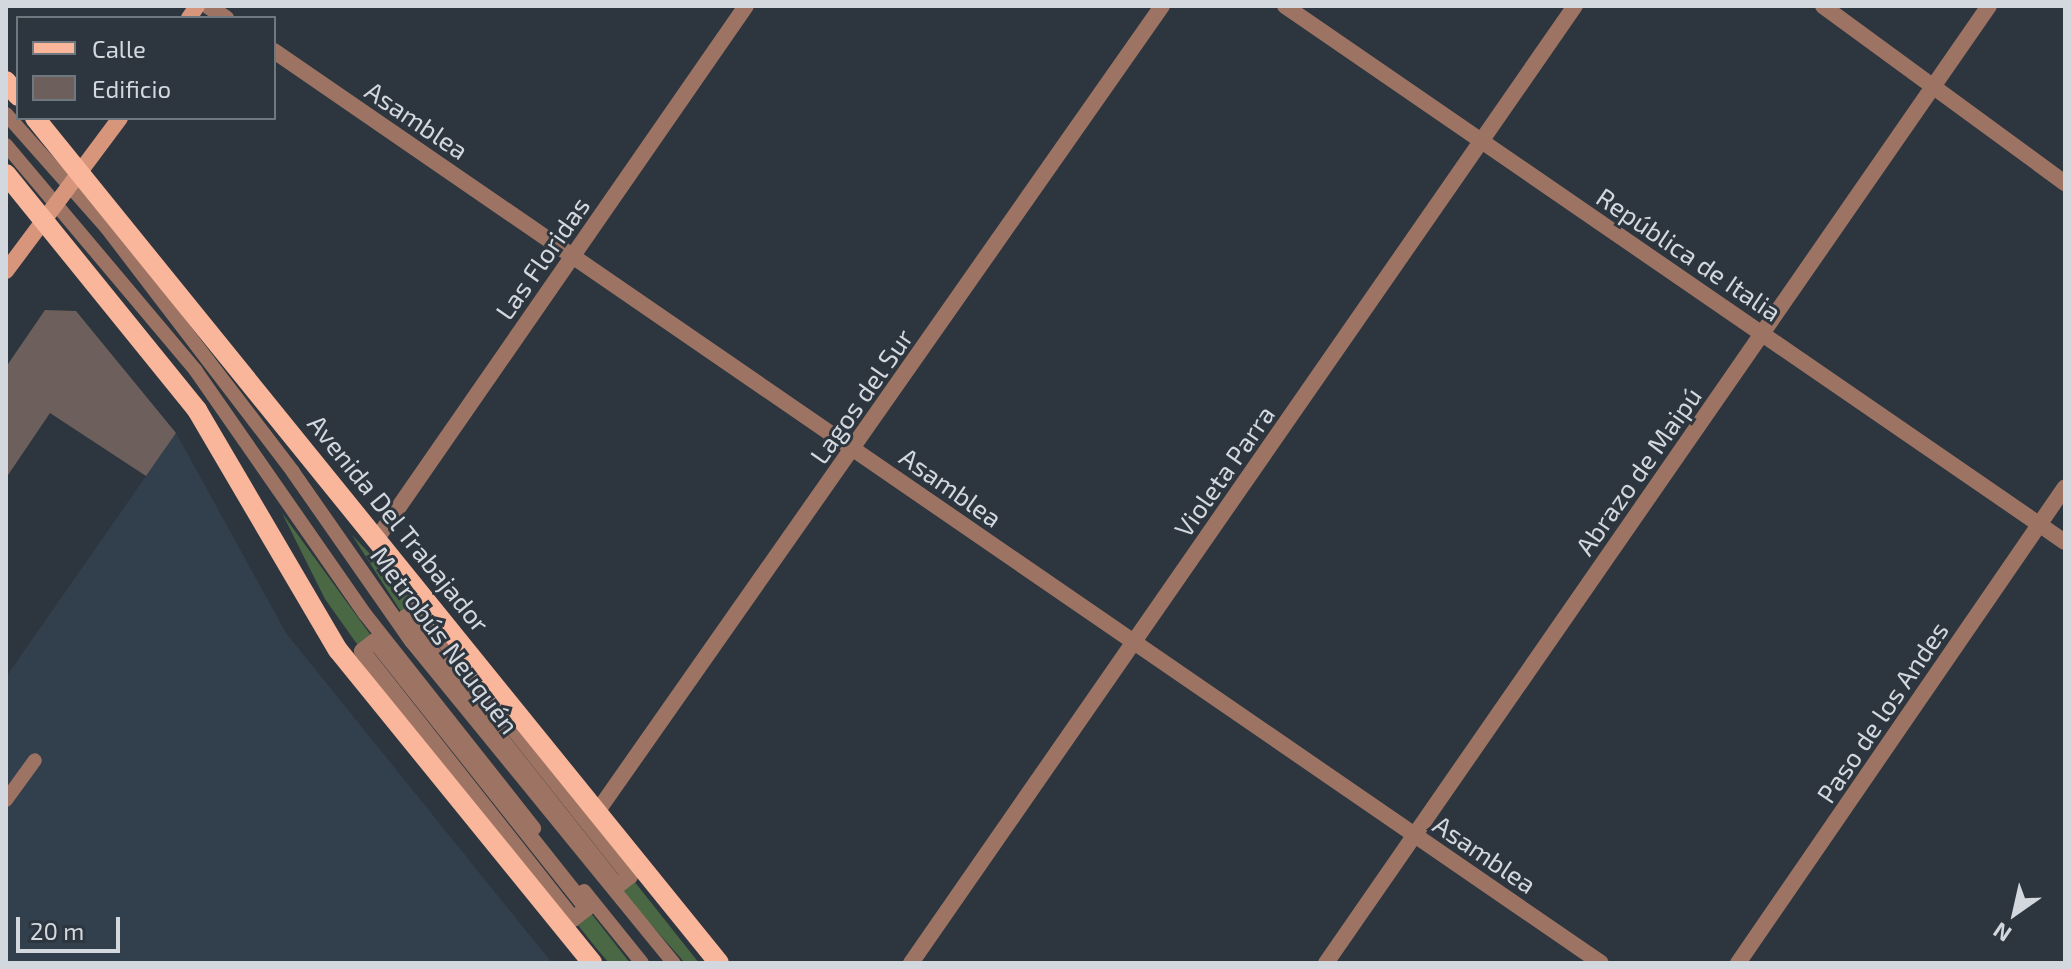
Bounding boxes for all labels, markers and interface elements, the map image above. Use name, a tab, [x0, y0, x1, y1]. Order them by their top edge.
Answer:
legend	[16, 16, 276, 120]
text: Calle	[92, 34, 146, 63]
text: Edificio	[92, 74, 171, 103]
street label: Asamblea	[360, 74, 474, 166]
street label: República de Italia	[1591, 181, 1787, 327]
street label: Las Floridas	[488, 191, 596, 325]
street label: Lagos del Sur	[803, 322, 919, 470]
street label: Abrazo de Maipú	[1569, 381, 1707, 561]
street label: Violeta Parra	[1167, 399, 1281, 543]
street label: Avenida Del Trabajador	[301, 408, 497, 638]
street label: Asamblea	[894, 441, 1008, 533]
street label: Metrobús Neuquén	[365, 540, 525, 740]
street label: Paso de los Andes	[1810, 615, 1954, 809]
street label: Asamblea	[1428, 808, 1542, 900]
north arrow	[1975, 873, 2055, 953]
scale bar	[20, 901, 124, 951]
text: 20 m	[30, 916, 84, 945]
text: N	[1988, 918, 2015, 948]

